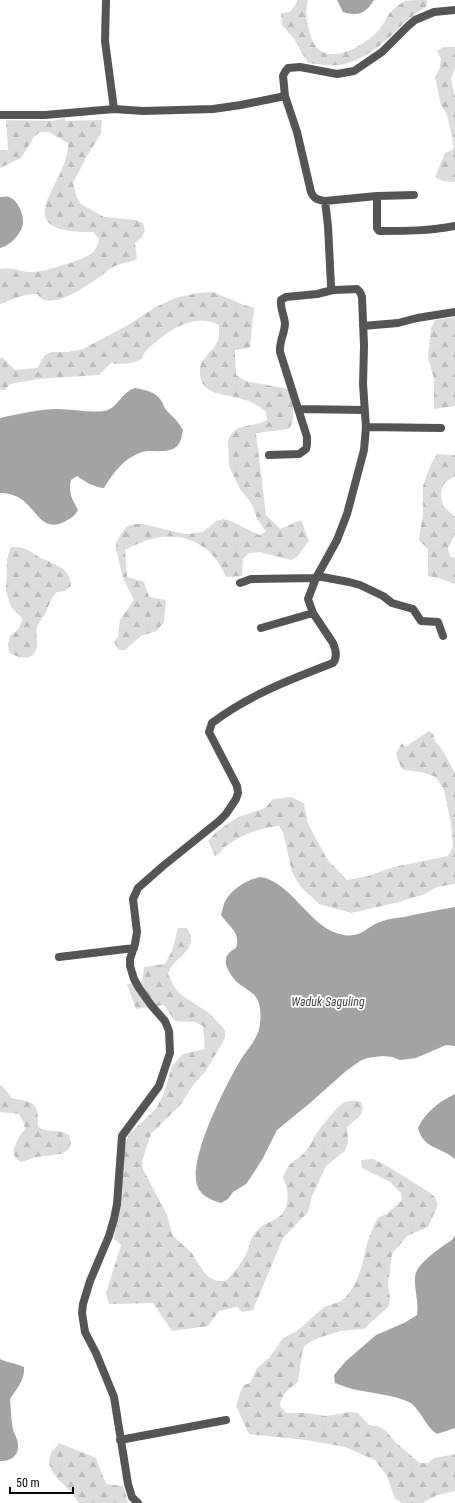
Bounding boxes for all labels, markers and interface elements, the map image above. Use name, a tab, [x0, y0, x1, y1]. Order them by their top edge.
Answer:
water label: Waduk Saguling	[291, 995, 365, 1009]
scale bar	[10, 1469, 73, 1495]
text: 50 m	[16, 1476, 40, 1490]

